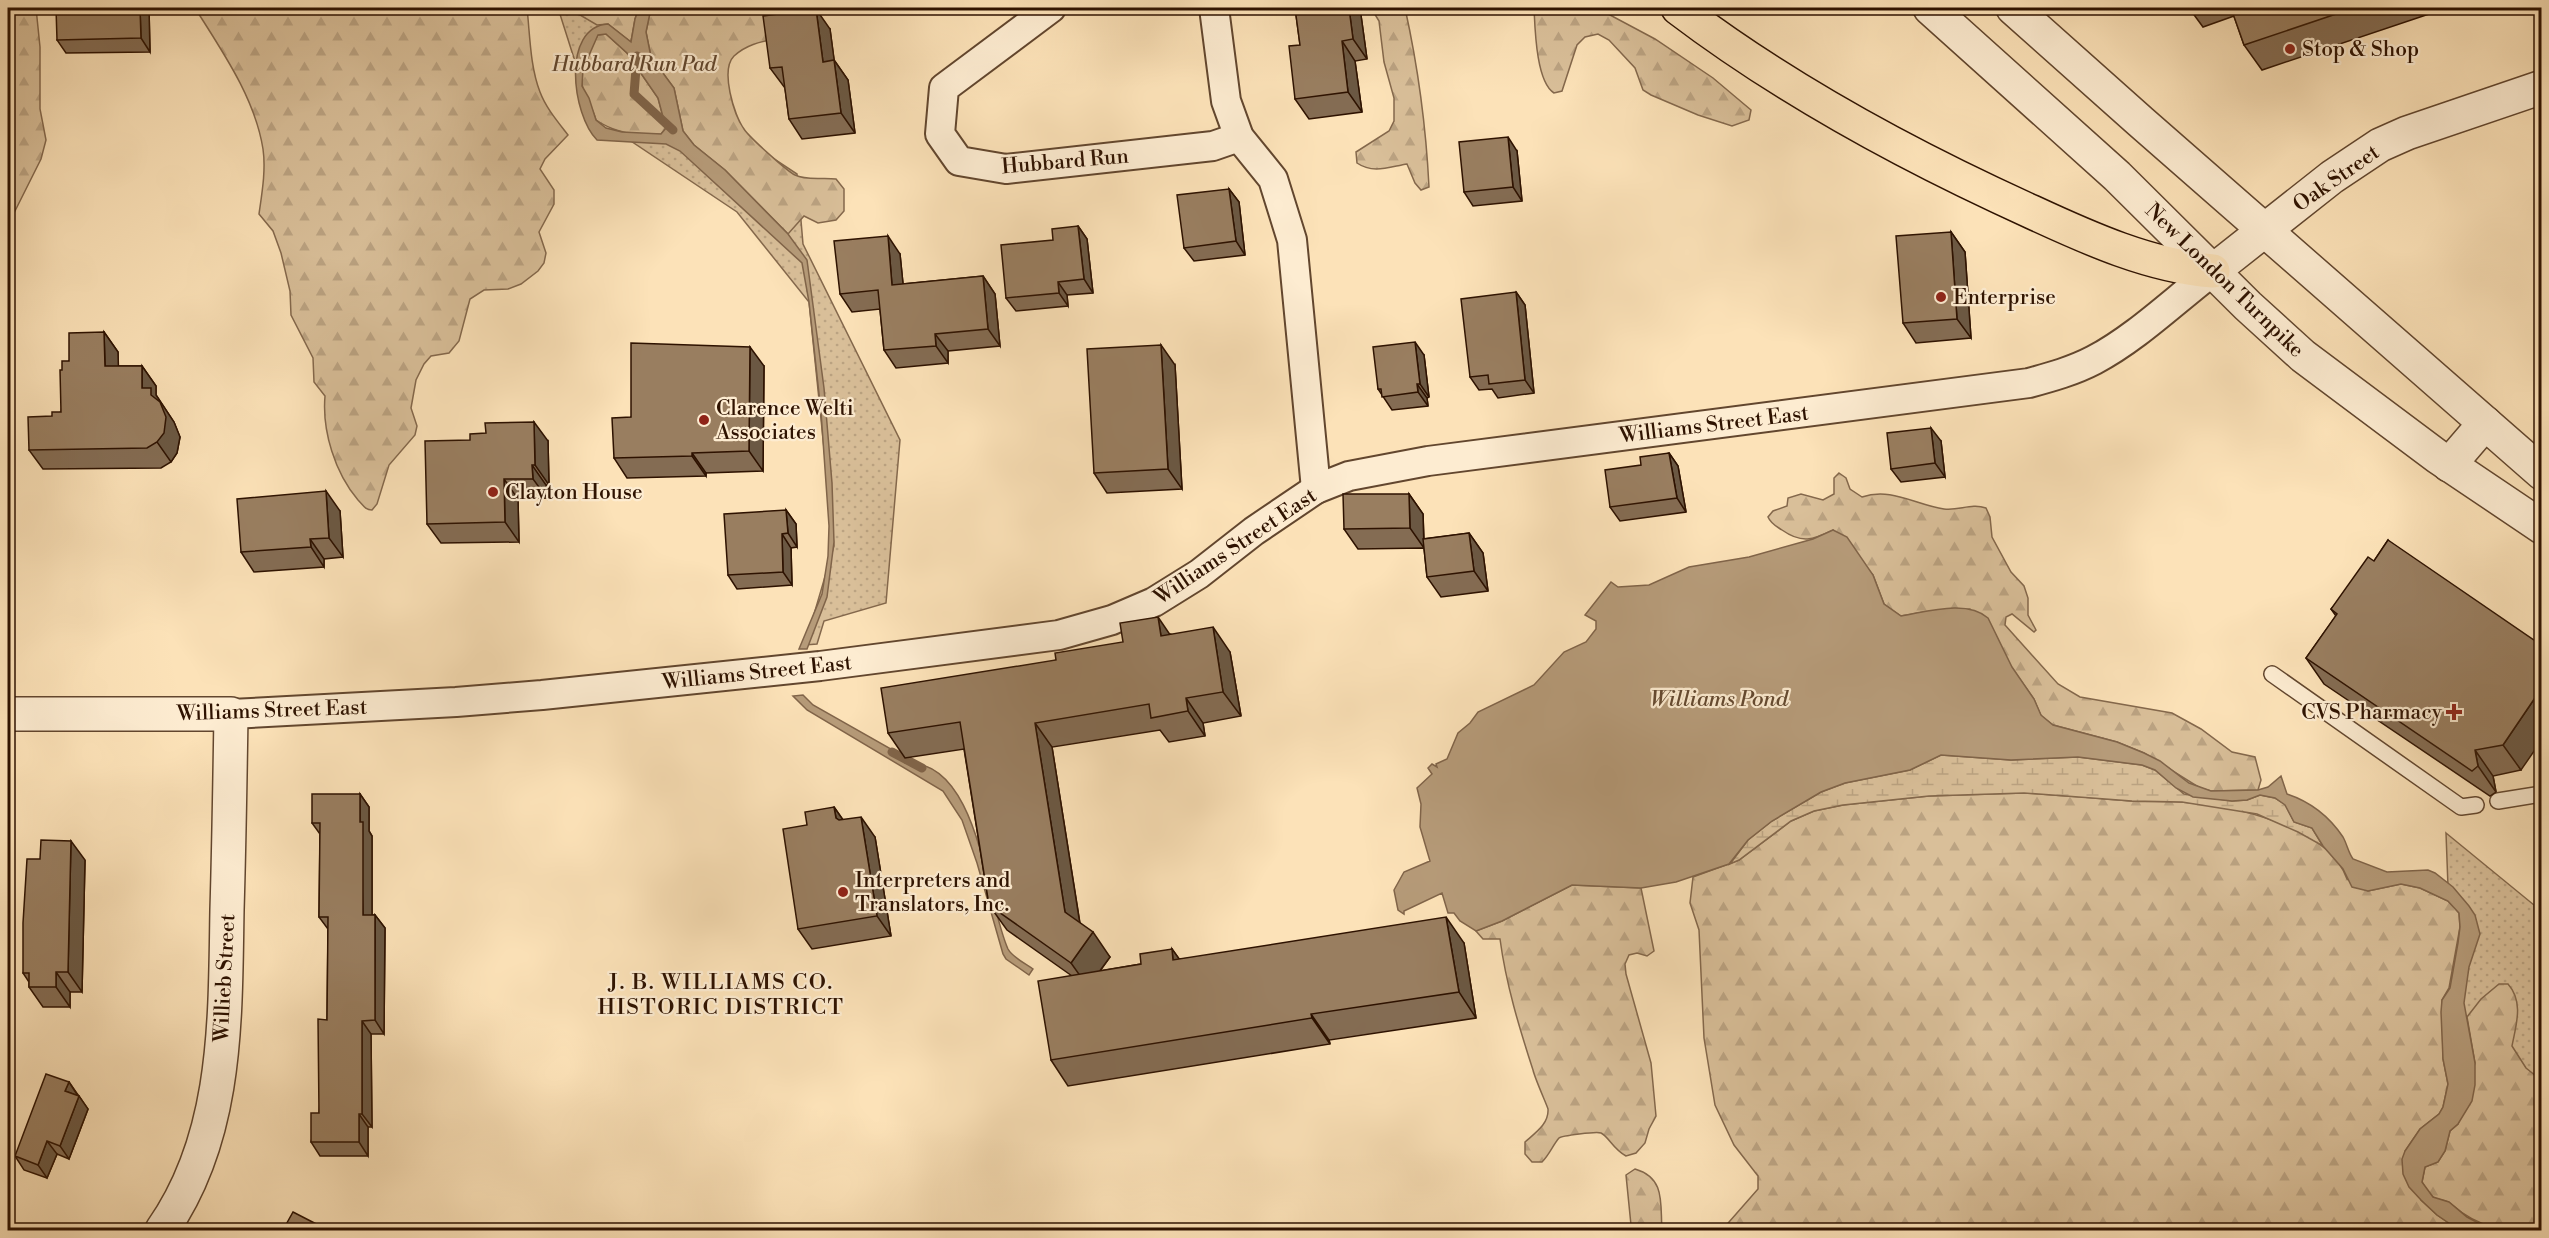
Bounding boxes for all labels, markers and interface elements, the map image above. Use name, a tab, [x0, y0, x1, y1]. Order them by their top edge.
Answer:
place label: Stop & Shop	[2302, 37, 2419, 63]
marker: Stop & Shop	[2283, 42, 2297, 56]
park label: Hubbard Run Pad	[551, 52, 718, 78]
street label: Oak Street	[2288, 139, 2385, 218]
street label: Hubbard Run	[1000, 143, 1130, 181]
street label: New London Turnpike	[2139, 198, 2309, 363]
place label: Enterprise	[1953, 285, 2056, 311]
marker: Enterprise	[1934, 290, 1948, 304]
place label: Clarence Welti Associates	[715, 396, 854, 446]
street label: Williams Street East	[1617, 400, 1811, 450]
marker: Clarence Welti Associates	[697, 413, 711, 427]
place label: Clayton House	[505, 480, 643, 506]
street label: Williams Street East	[1149, 482, 1322, 611]
marker: Clayton House	[486, 485, 500, 499]
street label: Williams Street East	[660, 650, 854, 696]
water label: Williams Pond	[1650, 686, 1790, 713]
street label: Williams Street East	[175, 695, 368, 727]
place label: CVS Pharmacy	[2301, 700, 2443, 726]
marker: CVS Pharmacy	[2447, 705, 2461, 719]
place label: Interpreters and Translators, Inc.	[855, 868, 1010, 918]
marker: Interpreters and Translators, Inc.	[836, 885, 850, 899]
street label: Willieb Street	[209, 913, 241, 1044]
district label: J. B. WILLIAMS CO. HISTORIC DISTRICT	[597, 969, 845, 1021]

